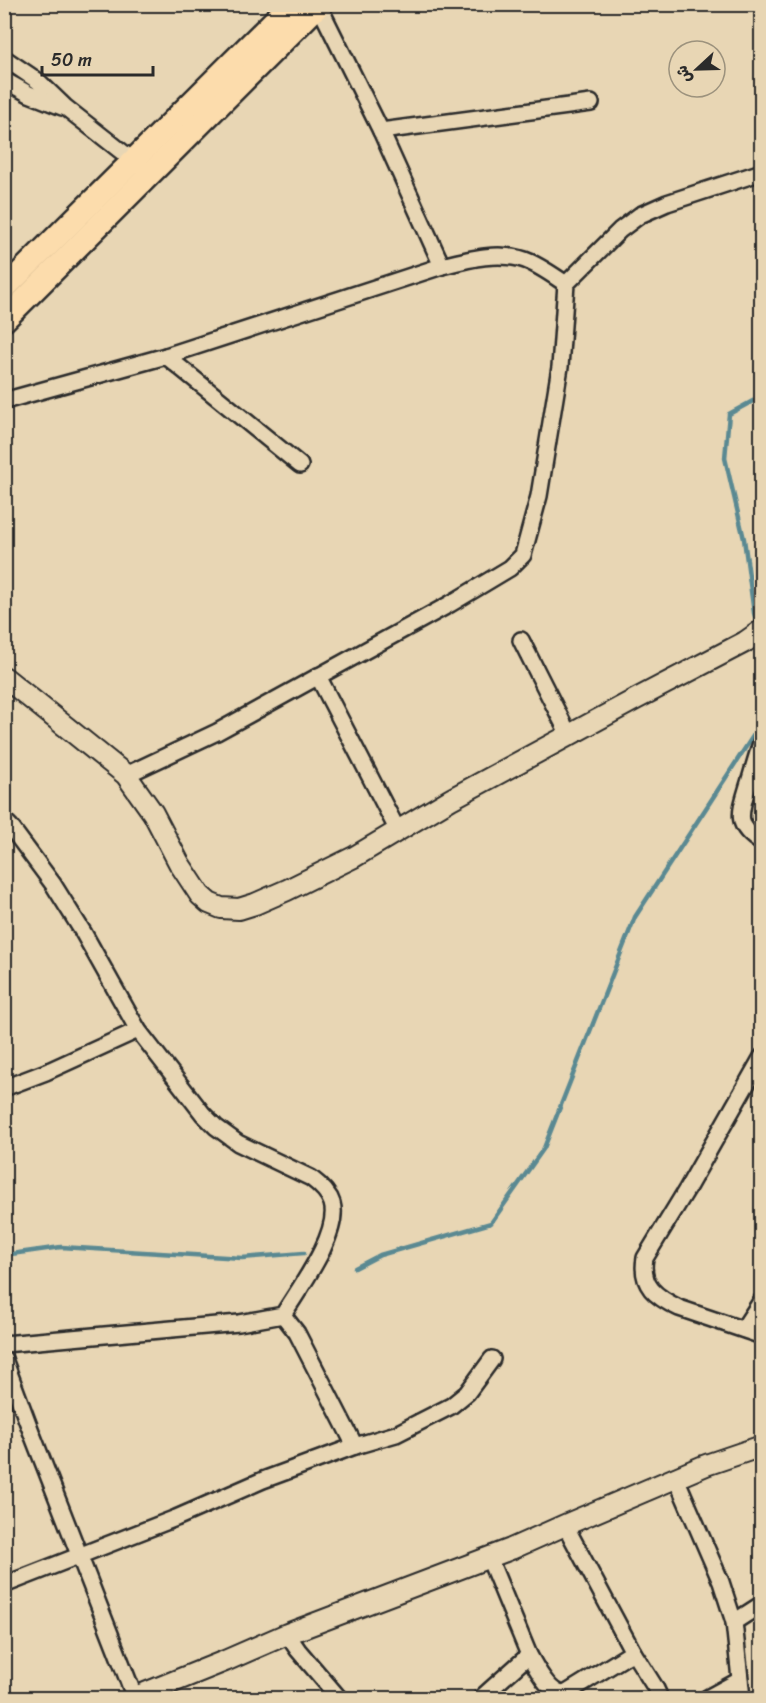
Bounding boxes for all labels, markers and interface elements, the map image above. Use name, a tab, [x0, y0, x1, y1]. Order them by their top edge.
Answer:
scale bar	[42, 39, 153, 77]
north arrow	[667, 39, 727, 99]
text: 50 m	[51, 44, 92, 76]
text: ش	[667, 61, 700, 88]

